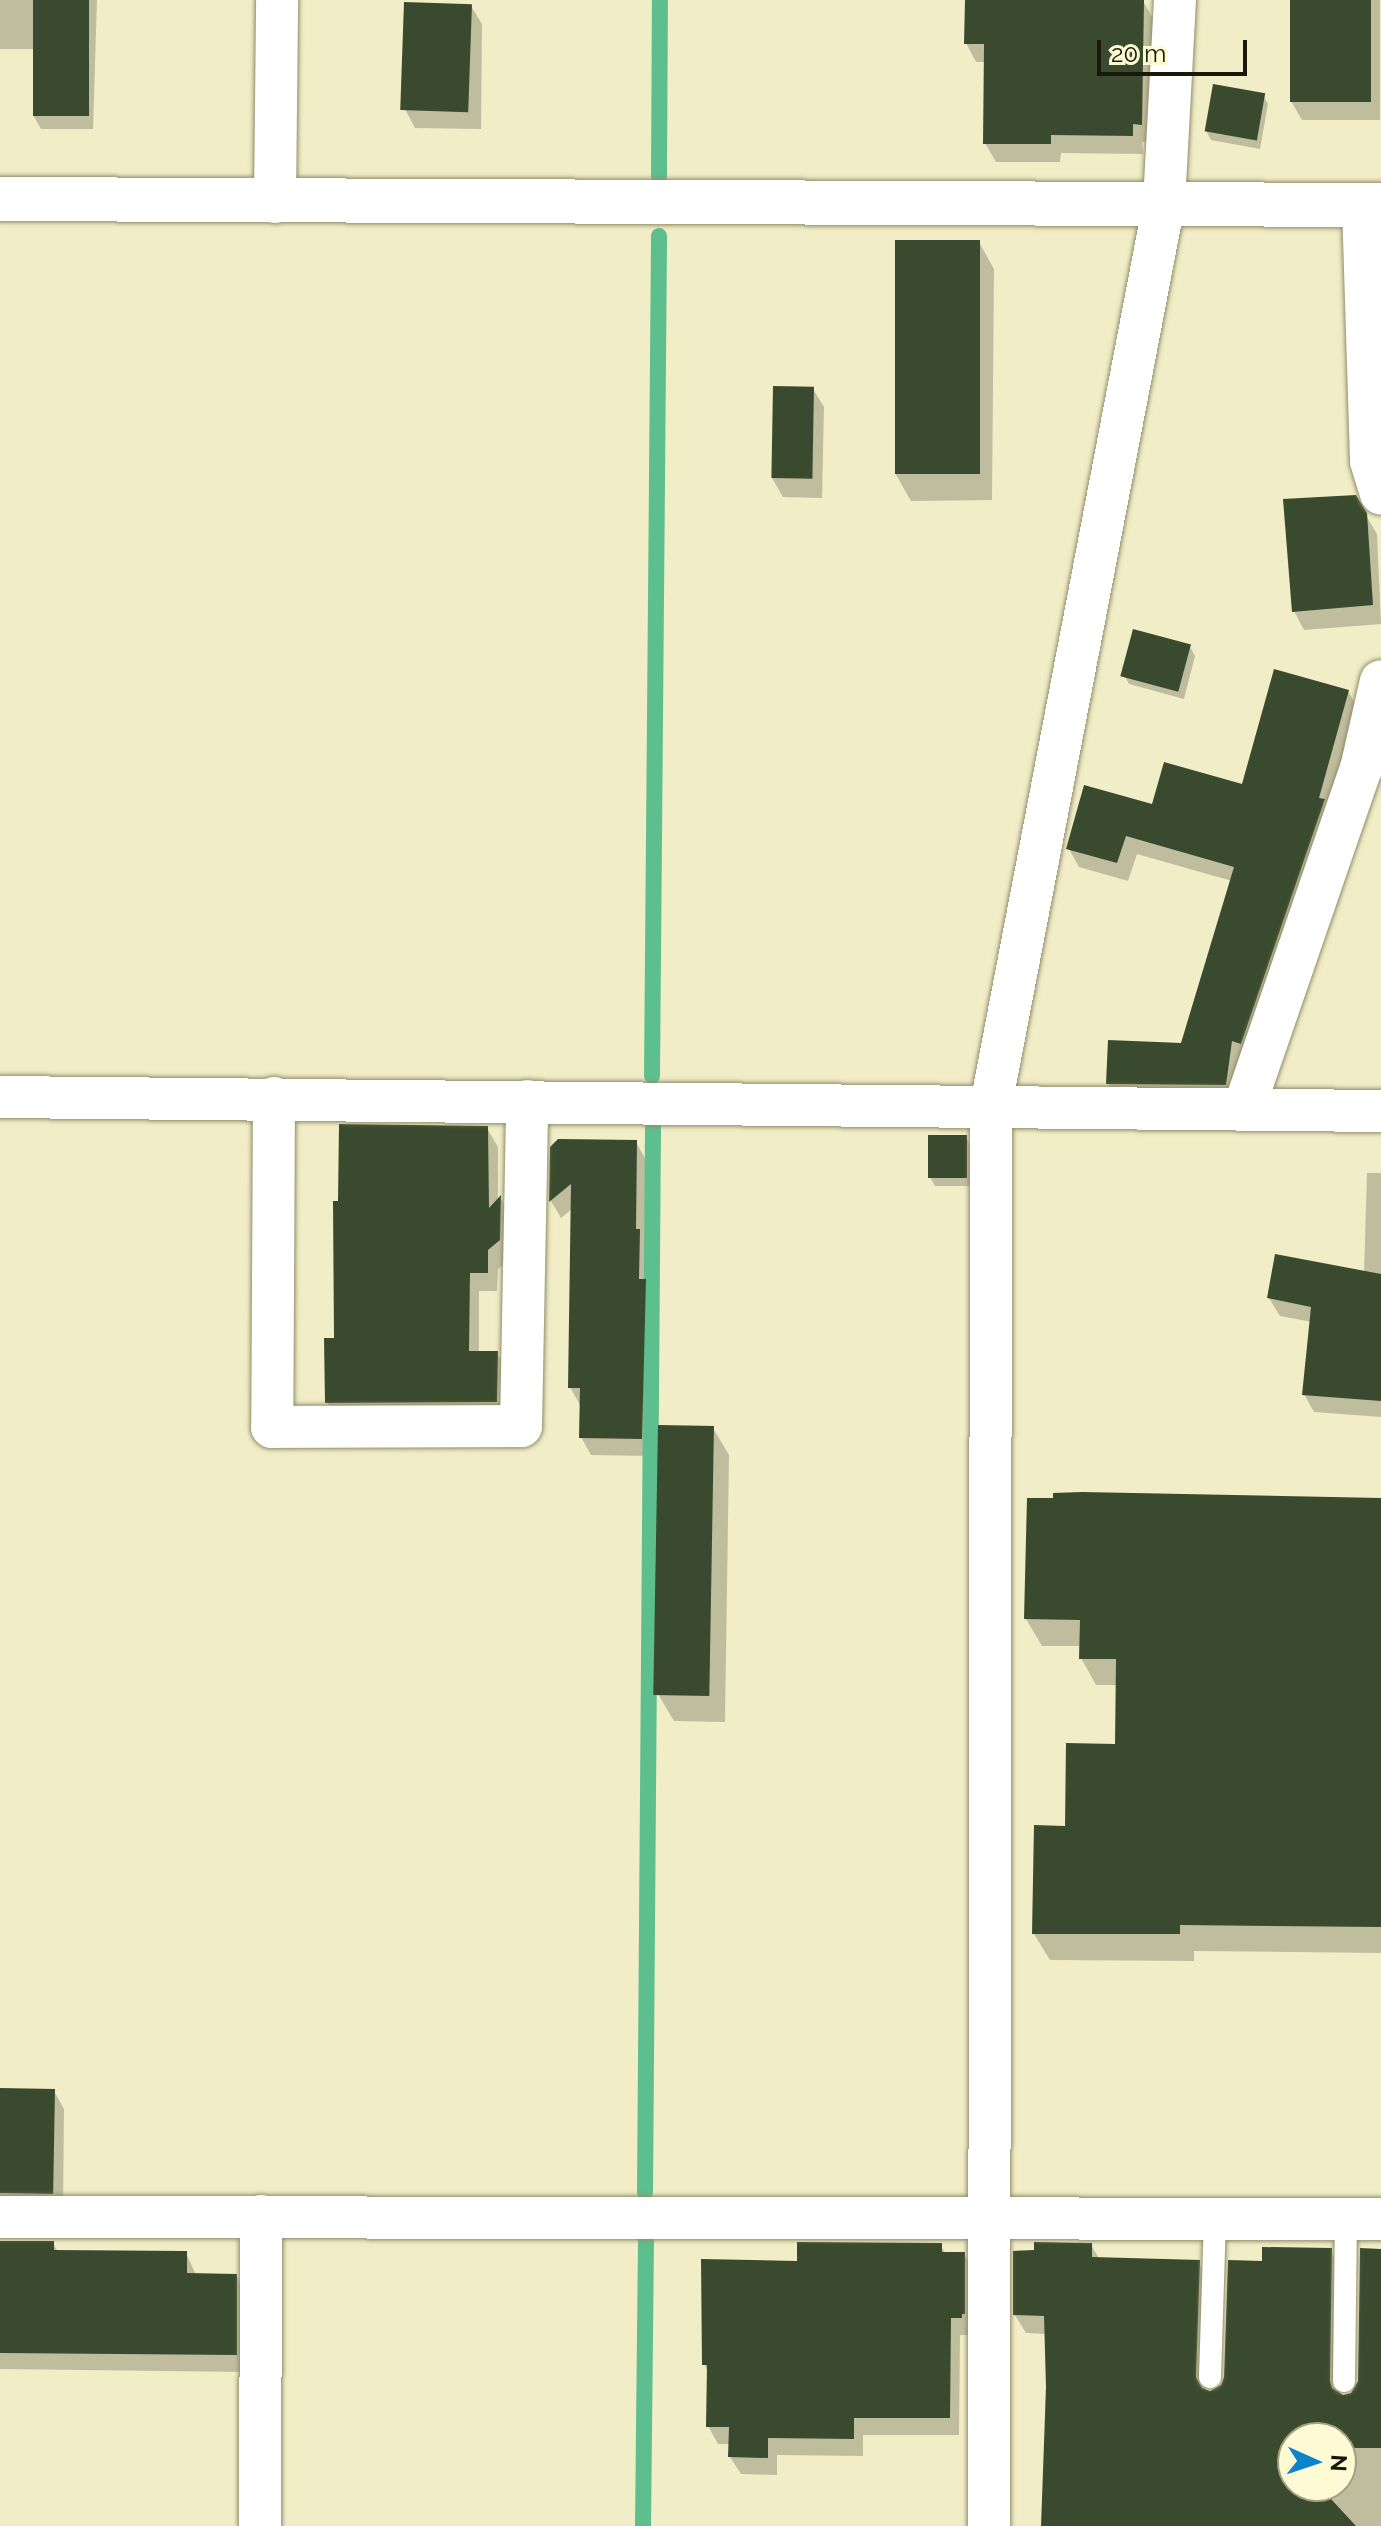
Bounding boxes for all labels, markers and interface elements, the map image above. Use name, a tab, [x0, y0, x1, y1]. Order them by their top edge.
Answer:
scale bar	[1101, 24, 1251, 74]
text: 20 m	[1111, 39, 1166, 68]
north arrow	[1277, 2422, 1357, 2502]
text: N	[1326, 2454, 1352, 2472]

